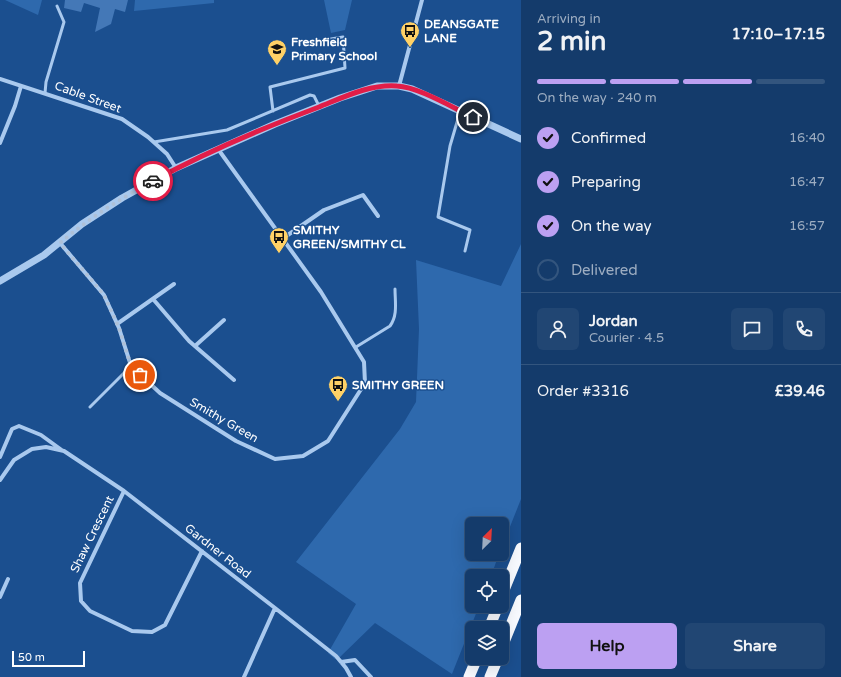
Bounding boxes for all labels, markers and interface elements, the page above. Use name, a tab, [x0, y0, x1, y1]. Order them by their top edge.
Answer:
text: Arriving in	[537, 11, 601, 27]
place label: DEANSGATE LANE	[424, 17, 499, 45]
bus stop icon: DEANSGATE LANE	[399, 20, 421, 48]
text: 17:10–17:15	[732, 25, 825, 43]
text: 2 min	[537, 26, 606, 57]
place label: Freshfield Primary School	[291, 35, 377, 64]
school or university icon: Freshfield Primary School	[266, 38, 288, 66]
street label: Cable Street	[53, 78, 124, 116]
text: On the way · 240 m	[537, 90, 657, 106]
pin	[456, 100, 490, 134]
icon: home	[462, 106, 484, 128]
icon: check	[537, 127, 559, 149]
text: Confirmed	[571, 129, 646, 147]
text: 16:40	[789, 130, 825, 146]
courier	[133, 161, 173, 201]
icon: car	[142, 170, 164, 192]
icon: check	[537, 171, 559, 193]
text: Preparing	[571, 173, 641, 191]
text: 16:47	[789, 174, 825, 190]
icon: check	[537, 215, 559, 237]
text: On the way	[571, 217, 651, 235]
text: 16:57	[789, 218, 825, 234]
place label: SMITHY GREEN/SMITHY CL	[293, 223, 406, 251]
bus stop icon: SMITHY GREEN/SMITHY CL	[268, 226, 290, 254]
text: Delivered	[571, 261, 638, 279]
button: person	[537, 308, 579, 350]
button: chat	[731, 308, 773, 350]
button: phone	[783, 308, 825, 350]
text: Jordan	[589, 312, 638, 330]
text: Courier · 4.5	[589, 330, 664, 346]
pin	[123, 358, 157, 392]
icon: bag	[129, 364, 151, 386]
bus stop icon: SMITHY GREEN	[327, 374, 349, 402]
place label: SMITHY GREEN	[352, 378, 444, 392]
text: Order #3316	[537, 382, 629, 400]
text: £39.46	[775, 382, 825, 400]
street label: Smithy Green	[187, 395, 261, 445]
street label: Shaw Crescent	[67, 493, 117, 575]
north arrow	[465, 517, 509, 561]
map controls	[465, 517, 509, 665]
street label: Gardner Road	[182, 521, 254, 581]
button: locate	[465, 569, 509, 613]
button: layers	[465, 621, 509, 665]
button: Help	[537, 623, 677, 669]
button: Share	[685, 623, 825, 669]
scale bar	[12, 649, 85, 668]
text: 50 m	[18, 651, 45, 664]

